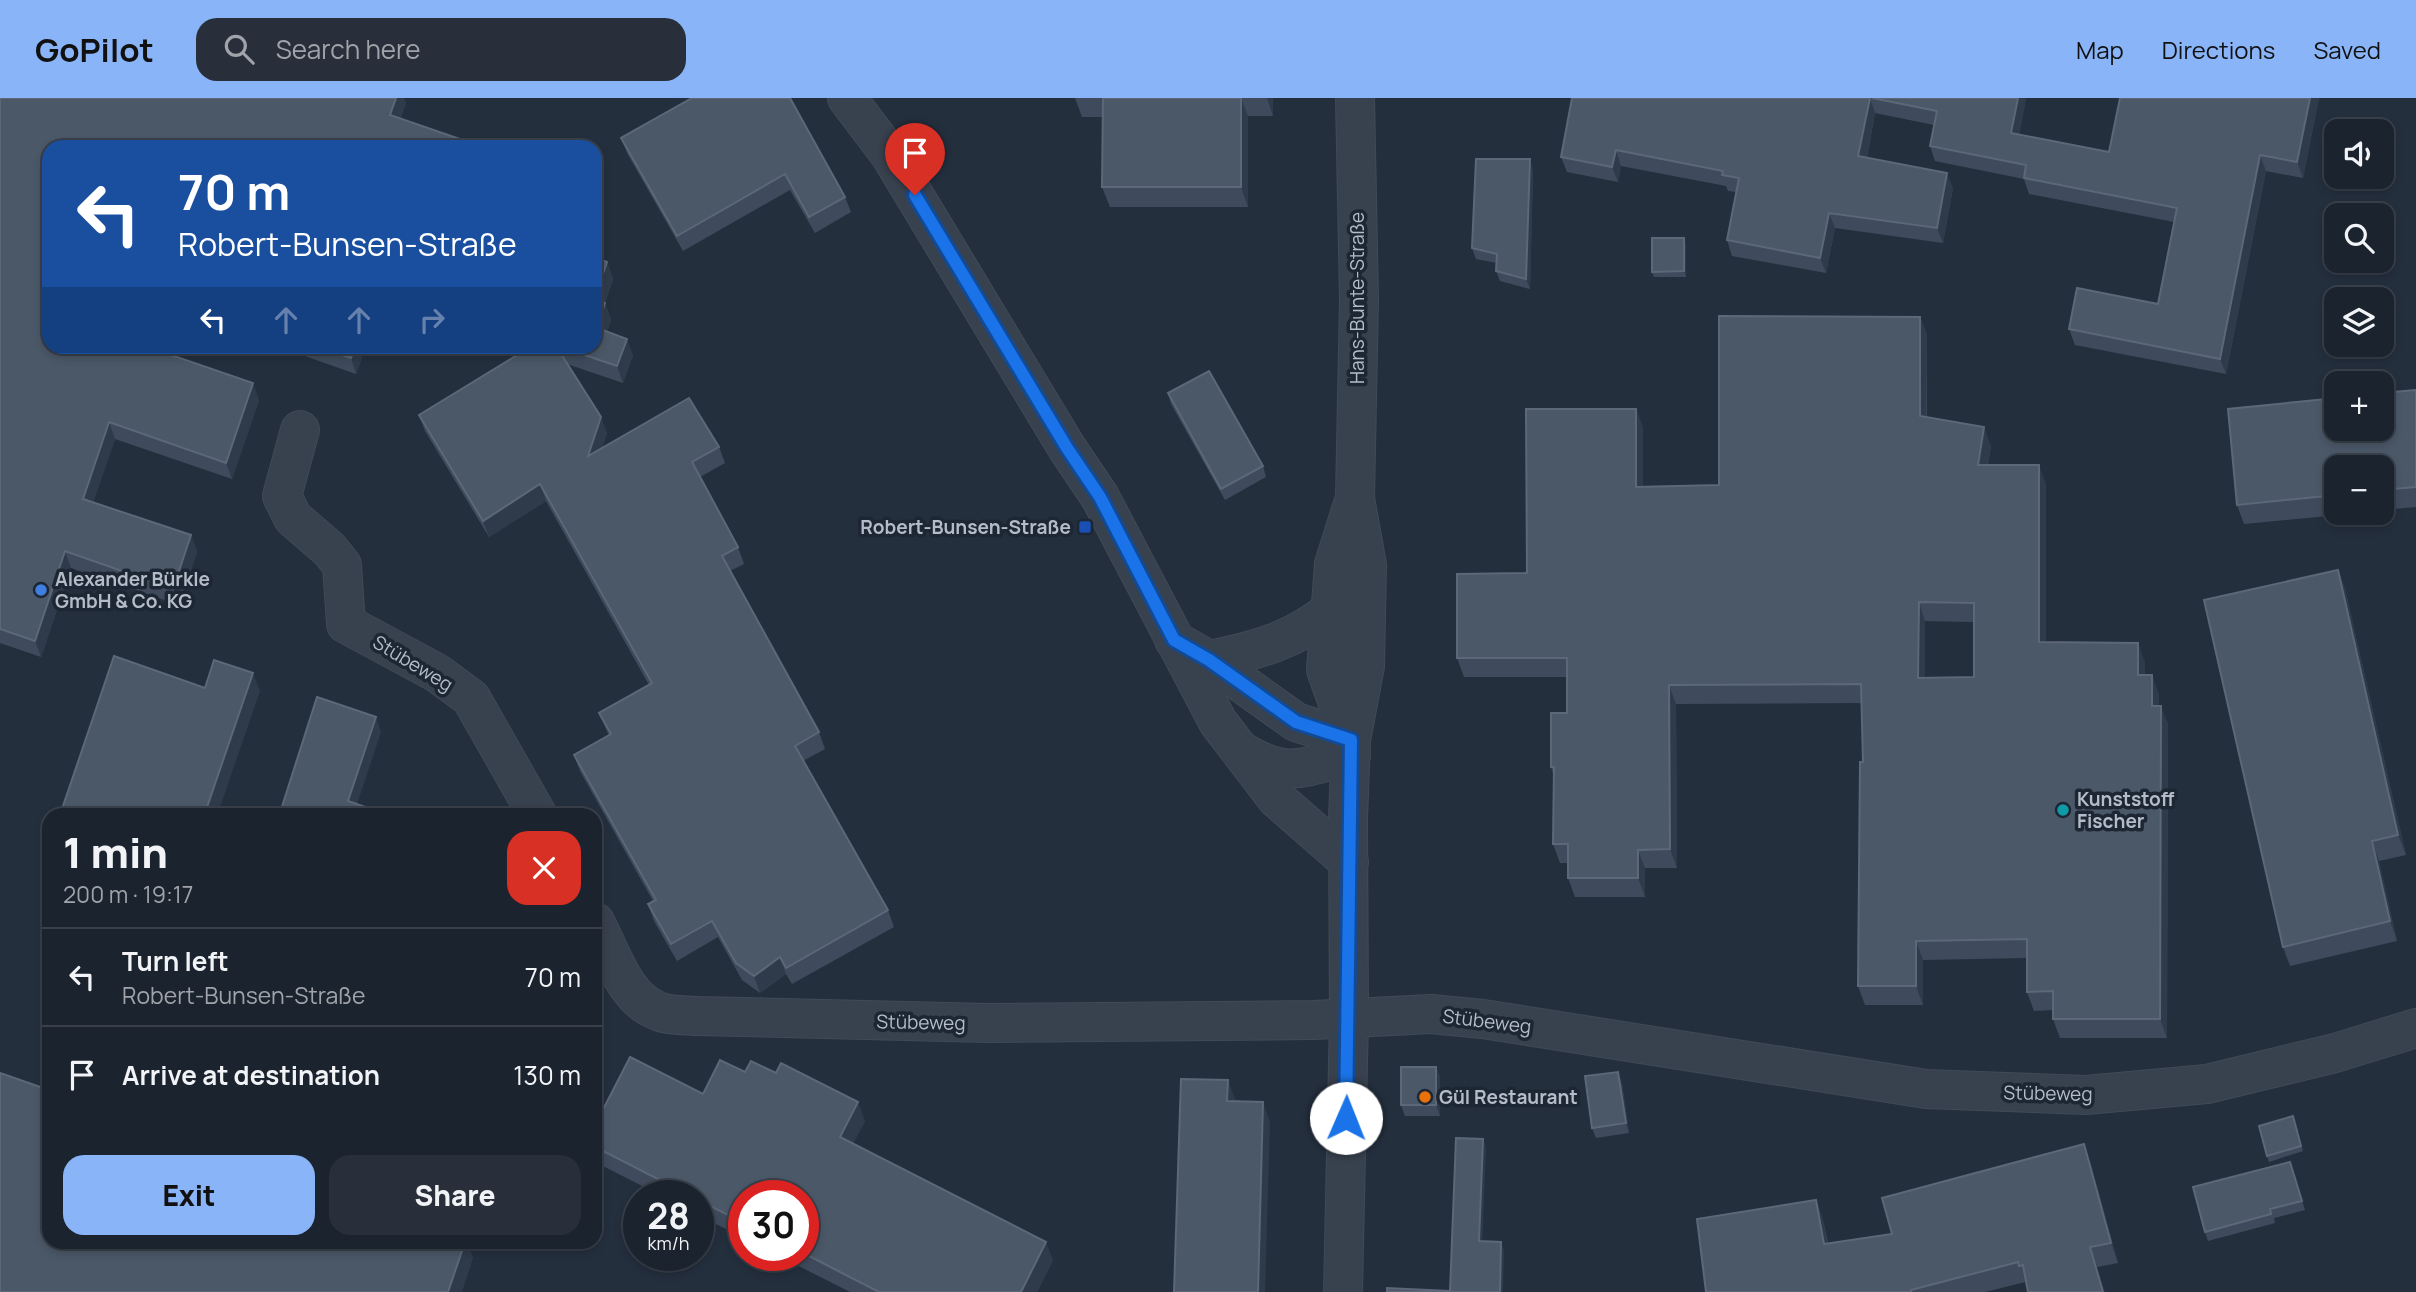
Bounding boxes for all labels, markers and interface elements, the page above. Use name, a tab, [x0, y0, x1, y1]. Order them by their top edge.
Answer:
search box	[196, 18, 686, 81]
text: GoPilot	[35, 27, 154, 72]
icon: search	[220, 30, 258, 68]
text: Search here	[276, 31, 420, 67]
text: Map	[2076, 33, 2124, 66]
text: Directions	[2162, 33, 2275, 66]
text: Saved	[2313, 33, 2381, 66]
map controls	[2324, 119, 2394, 525]
button: sound	[2324, 119, 2394, 189]
pin	[885, 123, 945, 195]
icon: arrive	[896, 134, 934, 172]
text: 70 m	[178, 158, 290, 225]
icon: left	[63, 168, 154, 259]
button: search	[2324, 203, 2394, 273]
street label: Hans-Bunte-Straße	[1344, 212, 1370, 384]
text: Robert-Bunsen-Straße	[178, 222, 517, 266]
button: layers	[2324, 287, 2394, 357]
icon: left	[194, 301, 232, 339]
icon: ahead	[267, 301, 305, 339]
icon: ahead	[340, 301, 378, 339]
icon: right	[413, 301, 451, 339]
button: +	[2324, 371, 2394, 441]
button: −	[2324, 455, 2394, 525]
place label: Robert-Bunsen-Straße	[860, 514, 1071, 540]
marker: Robert-Bunsen-Straße	[1077, 519, 1093, 535]
place label: Alexander Bürkle GmbH & Co. KG	[55, 566, 210, 614]
marker: Alexander Bürkle GmbH & Co. KG	[33, 582, 49, 598]
street label: Stübeweg	[368, 629, 458, 697]
place label: Kunststoff Fischer	[2077, 786, 2175, 834]
marker: Kunststoff Fischer	[2055, 802, 2071, 818]
text: 1 min	[63, 823, 168, 881]
button: close	[507, 831, 581, 905]
text: 200 m · 19:17	[63, 878, 193, 910]
text: Turn left	[122, 943, 229, 979]
icon: left	[63, 958, 101, 996]
text: 70 m	[525, 959, 581, 995]
text: Robert-Bunsen-Straße	[122, 979, 365, 1011]
street label: Stübeweg	[1441, 1003, 1533, 1039]
street label: Stübeweg	[876, 1008, 966, 1036]
icon: arrive	[63, 1056, 101, 1094]
text: Arrive at destination	[122, 1057, 380, 1093]
text: 130 m	[513, 1057, 581, 1093]
street label: Stübeweg	[2003, 1079, 2093, 1107]
position arrow	[1309, 1081, 1383, 1155]
place label: Gül Restaurant	[1439, 1084, 1578, 1110]
marker: Gül Restaurant	[1417, 1089, 1433, 1105]
button: Exit	[63, 1155, 315, 1235]
button: Share	[329, 1155, 581, 1235]
speed limit sign: 30	[728, 1180, 819, 1271]
text: 28	[647, 1192, 690, 1240]
text: km/h	[648, 1231, 689, 1255]

